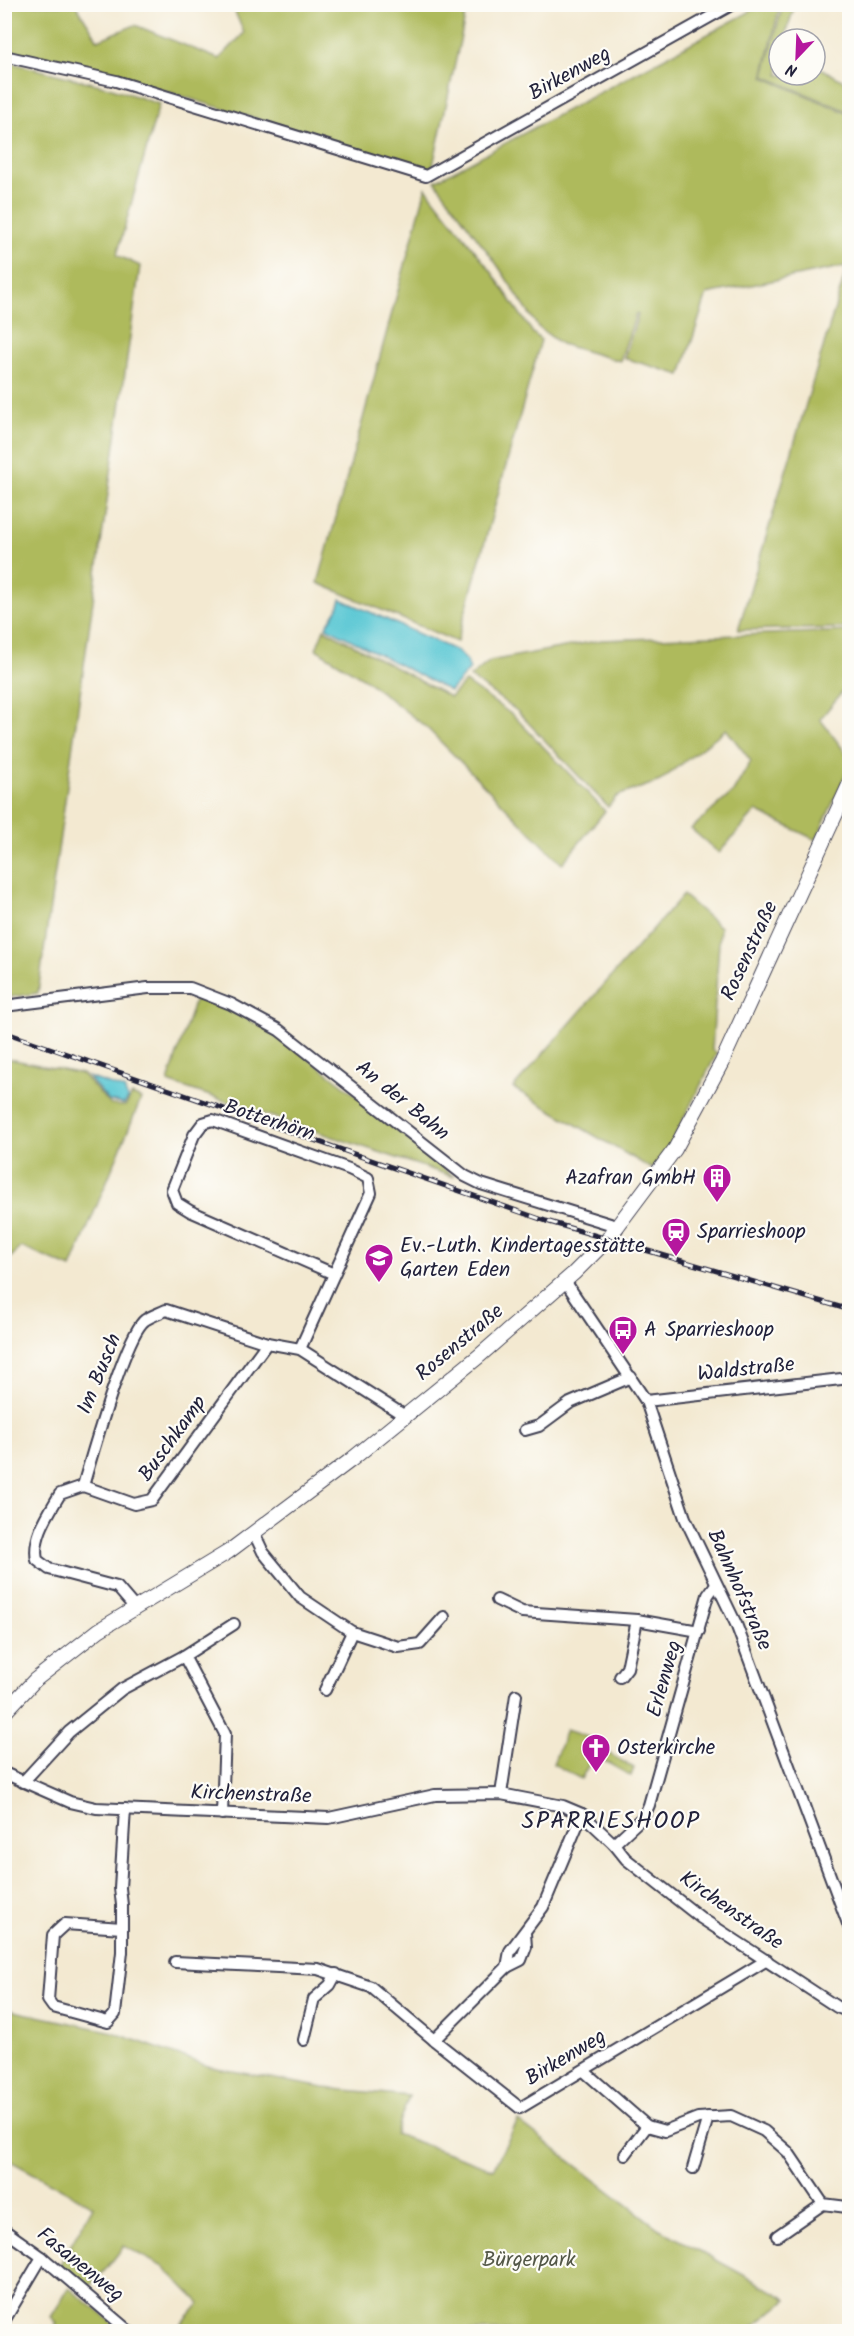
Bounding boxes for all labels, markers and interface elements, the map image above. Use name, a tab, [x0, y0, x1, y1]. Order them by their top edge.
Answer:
north arrow	[767, 27, 827, 87]
street label: Birkenweg	[523, 38, 617, 110]
text: N	[782, 56, 801, 83]
street label: Rosenstraße	[712, 895, 788, 1006]
street label: An der Bahn	[348, 1053, 456, 1149]
street label: Botterhörn	[219, 1091, 319, 1151]
place label: Azafran GmbH	[565, 1162, 696, 1195]
building icon: Azafran GmbH	[701, 1162, 733, 1204]
station icon: Sparrieshoop	[660, 1216, 692, 1258]
place label: Sparrieshoop	[697, 1216, 806, 1249]
place label: Ev.-Luth. Kindertagesstätte Garten Eden	[400, 1230, 645, 1287]
school or university icon: Ev.-Luth. Kindertagesstätte Garten Eden	[363, 1242, 395, 1284]
street label: Rosenstraße	[408, 1296, 512, 1390]
bus stop icon: A Sparrieshoop	[607, 1314, 639, 1356]
place label: A Sparrieshoop	[644, 1314, 774, 1347]
street label: Im Busch	[69, 1329, 131, 1419]
street label: Waldstraße	[696, 1348, 797, 1392]
street label: Buschkamp	[130, 1389, 216, 1489]
street label: Bahnhofstraße	[697, 1524, 781, 1657]
street label: Erlenweg	[638, 1637, 692, 1721]
church icon: Osterkirche	[580, 1732, 612, 1774]
place label: Osterkirche	[617, 1732, 716, 1765]
street label: Kirchenstraße	[190, 1776, 313, 1814]
district label: SPARRIESHOOP	[521, 1802, 701, 1841]
street label: Kirchenstraße	[672, 1863, 791, 1960]
street label: Birkenweg	[519, 2021, 613, 2095]
street label: Fasanenweg	[29, 2219, 131, 2311]
park label: Bürgerpark	[482, 2244, 576, 2277]

